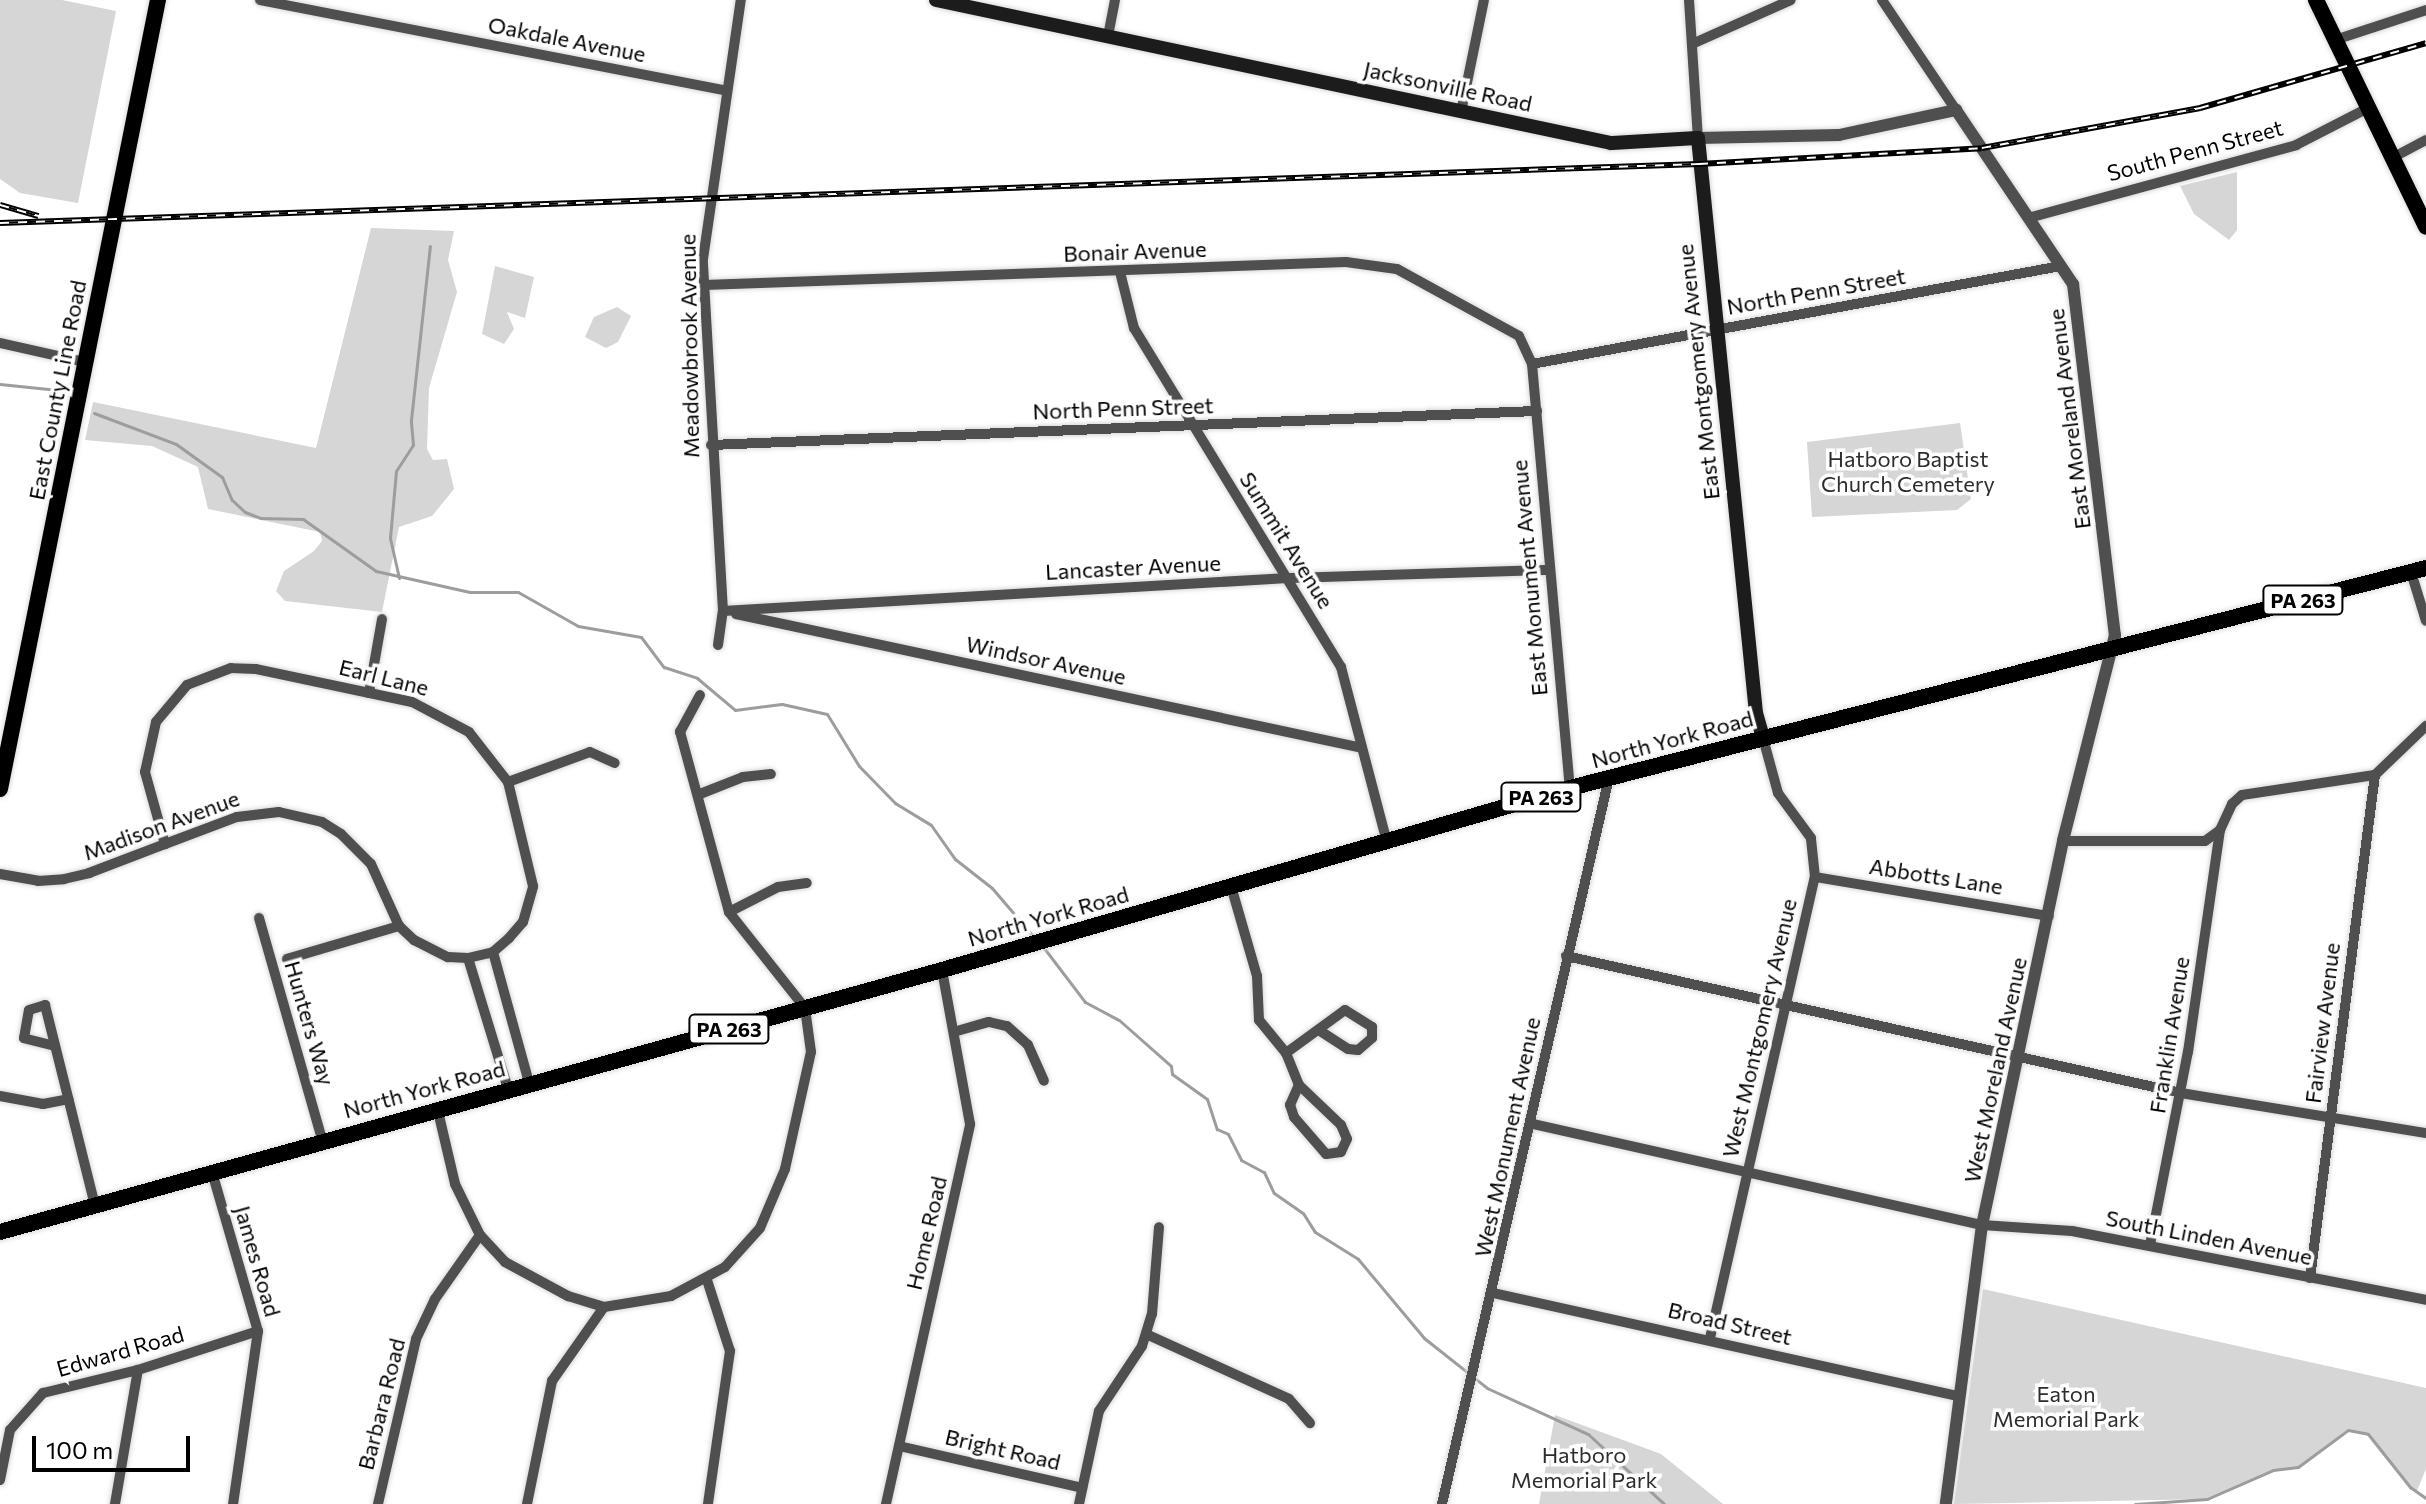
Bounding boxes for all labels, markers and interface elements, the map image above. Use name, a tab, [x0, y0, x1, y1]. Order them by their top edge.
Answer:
street label: Oakdale Avenue	[486, 11, 648, 67]
street label: Jacksonville Road	[1361, 55, 1535, 117]
street label: South Penn Street	[2104, 114, 2286, 186]
street label: Meadowbrook Avenue	[674, 234, 704, 458]
street label: Bonair Avenue	[1063, 235, 1207, 267]
street label: East Montgomery Avenue	[1671, 243, 1725, 501]
street label: North Penn Street	[1725, 262, 1907, 320]
street label: East County Line Road	[23, 278, 91, 502]
street label: East Moreland Avenue	[2042, 307, 2096, 531]
street label: North Penn Street	[1032, 392, 1214, 424]
park label: Hatboro Baptist Church Cemetery	[1821, 445, 1995, 496]
street label: East Monument Avenue	[1506, 459, 1552, 697]
street label: Summit Avenue	[1235, 467, 1339, 613]
street label: Lancaster Avenue	[1045, 549, 1221, 585]
road number: PA 263	[2261, 584, 2345, 616]
street label: Windsor Avenue	[964, 630, 1128, 690]
street label: Earl Lane	[336, 653, 432, 701]
street label: North York Road	[1588, 705, 1756, 773]
road number: PA 263	[1499, 781, 1583, 813]
street label: Madison Avenue	[79, 785, 243, 865]
street label: Abbotts Lane	[1867, 852, 2005, 900]
street label: North York Road	[965, 880, 1131, 952]
street label: West Montgomery Avenue	[1716, 896, 1802, 1160]
street label: Fairview Avenue	[2299, 941, 2345, 1105]
street label: West Moreland Avenue	[1958, 955, 2032, 1185]
street label: Franklin Avenue	[2144, 955, 2194, 1115]
street label: Hunters Way	[280, 958, 340, 1088]
road number: PA 263	[687, 1013, 771, 1045]
street label: West Monument Avenue	[1469, 1015, 1545, 1259]
street label: North York Road	[340, 1055, 508, 1123]
street label: Home Road	[900, 1174, 952, 1292]
street label: James Road	[230, 1202, 286, 1320]
street label: South Linden Avenue	[2104, 1204, 2314, 1270]
street label: Broad Street	[1665, 1296, 1795, 1350]
street label: Edward Road	[53, 1320, 187, 1382]
street label: Barbara Road	[352, 1335, 410, 1473]
park label: Eaton Memorial Park	[1993, 1380, 2139, 1432]
scale bar	[36, 1420, 194, 1470]
street label: Bright Road	[943, 1423, 1063, 1475]
text: 100 m	[46, 1435, 113, 1464]
park label: Hatboro Memorial Park	[1511, 1441, 1657, 1492]

